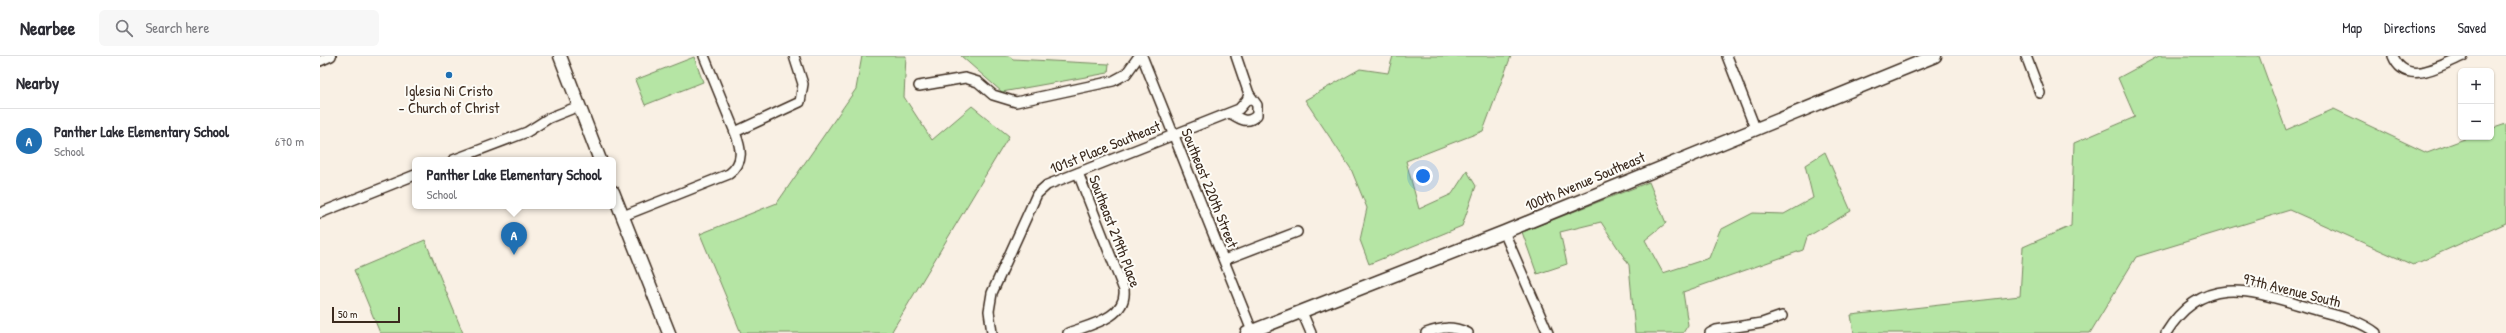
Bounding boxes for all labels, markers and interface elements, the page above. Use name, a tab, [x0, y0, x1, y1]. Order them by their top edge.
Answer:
search box	[99, 10, 379, 46]
text: Nearbee	[20, 15, 75, 41]
icon: search	[113, 17, 135, 39]
text: Search here	[145, 17, 210, 38]
text: Map	[2342, 18, 2362, 37]
text: Directions	[2384, 18, 2435, 37]
text: Saved	[2457, 18, 2486, 37]
map controls	[2458, 68, 2494, 140]
button: +	[2458, 68, 2494, 104]
marker: Iglesia Ni Cristo - Church of Christ	[444, 70, 454, 80]
text: Nearby	[16, 71, 59, 94]
place label: Iglesia Ni Cristo - Church of Christ	[399, 80, 500, 118]
button: −	[2458, 104, 2494, 140]
street label: 101st Place Southeast	[1047, 115, 1164, 179]
text: Panther Lake Elementary School	[54, 121, 229, 142]
street label: Southeast 220th Street	[1176, 125, 1244, 252]
text: A	[26, 132, 32, 150]
text: 670 m	[275, 132, 304, 150]
text: School	[54, 142, 84, 160]
street label: 100th Avenue Southeast	[1522, 146, 1649, 216]
popup	[412, 157, 616, 209]
text: Panther Lake Elementary School	[427, 164, 601, 185]
your location	[1413, 166, 1433, 186]
street label: Southeast 219th Place	[1084, 172, 1146, 290]
text: School	[427, 185, 457, 203]
pin: A	[501, 222, 527, 255]
street label: 97th Avenue South	[2241, 268, 2343, 312]
scale bar	[332, 305, 400, 324]
text: 50 m	[338, 307, 358, 321]

